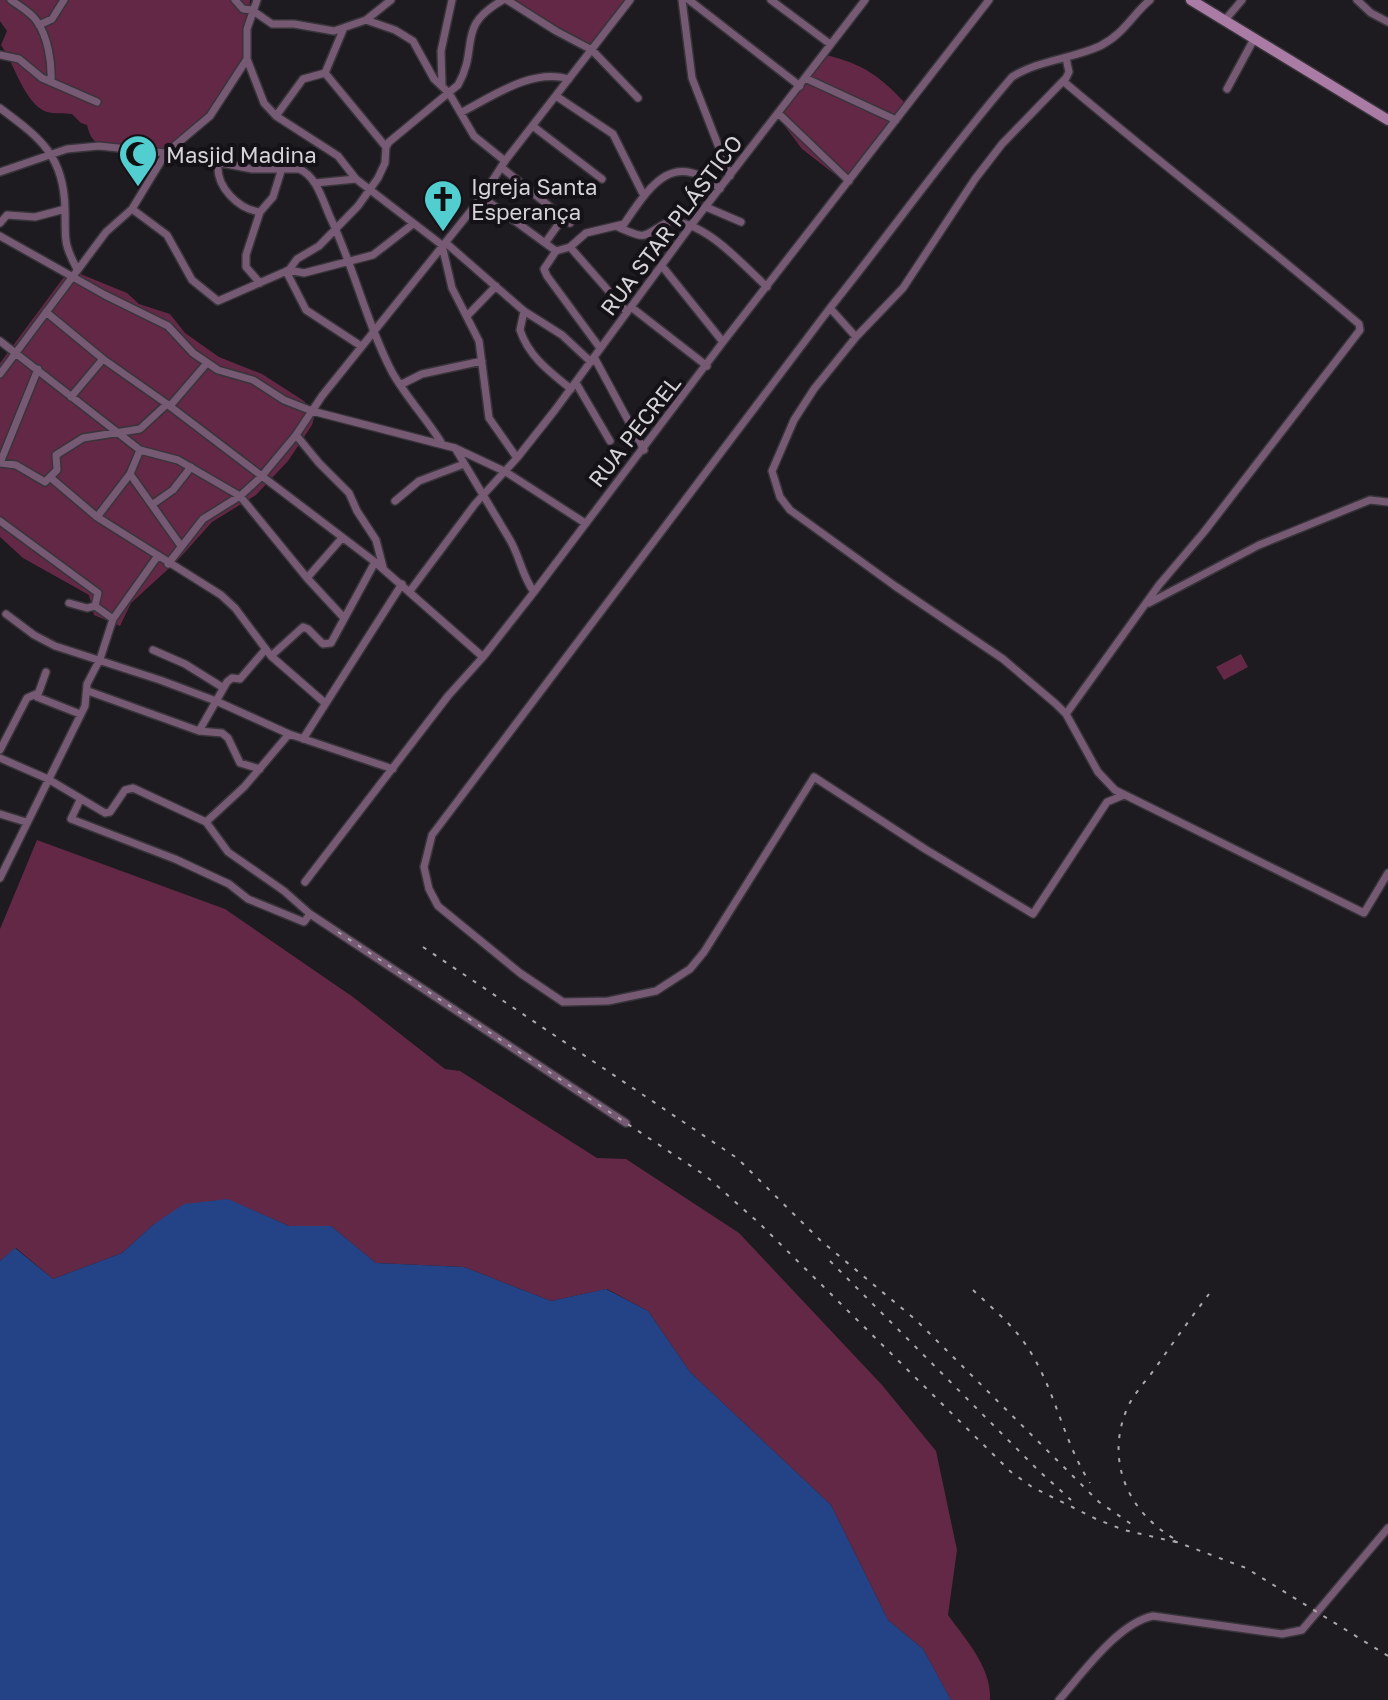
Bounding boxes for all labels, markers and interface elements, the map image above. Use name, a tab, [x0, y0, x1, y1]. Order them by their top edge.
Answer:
street label: RUA STAR PLÁSTICO	[594, 129, 748, 321]
mosque icon: Masjid Madina	[117, 133, 159, 188]
place label: Masjid Madina	[166, 141, 317, 168]
place label: Igreja Santa Esperança	[471, 173, 597, 225]
church icon: Igreja Santa Esperança	[422, 178, 464, 233]
street label: RUA PECREL	[582, 370, 686, 492]

